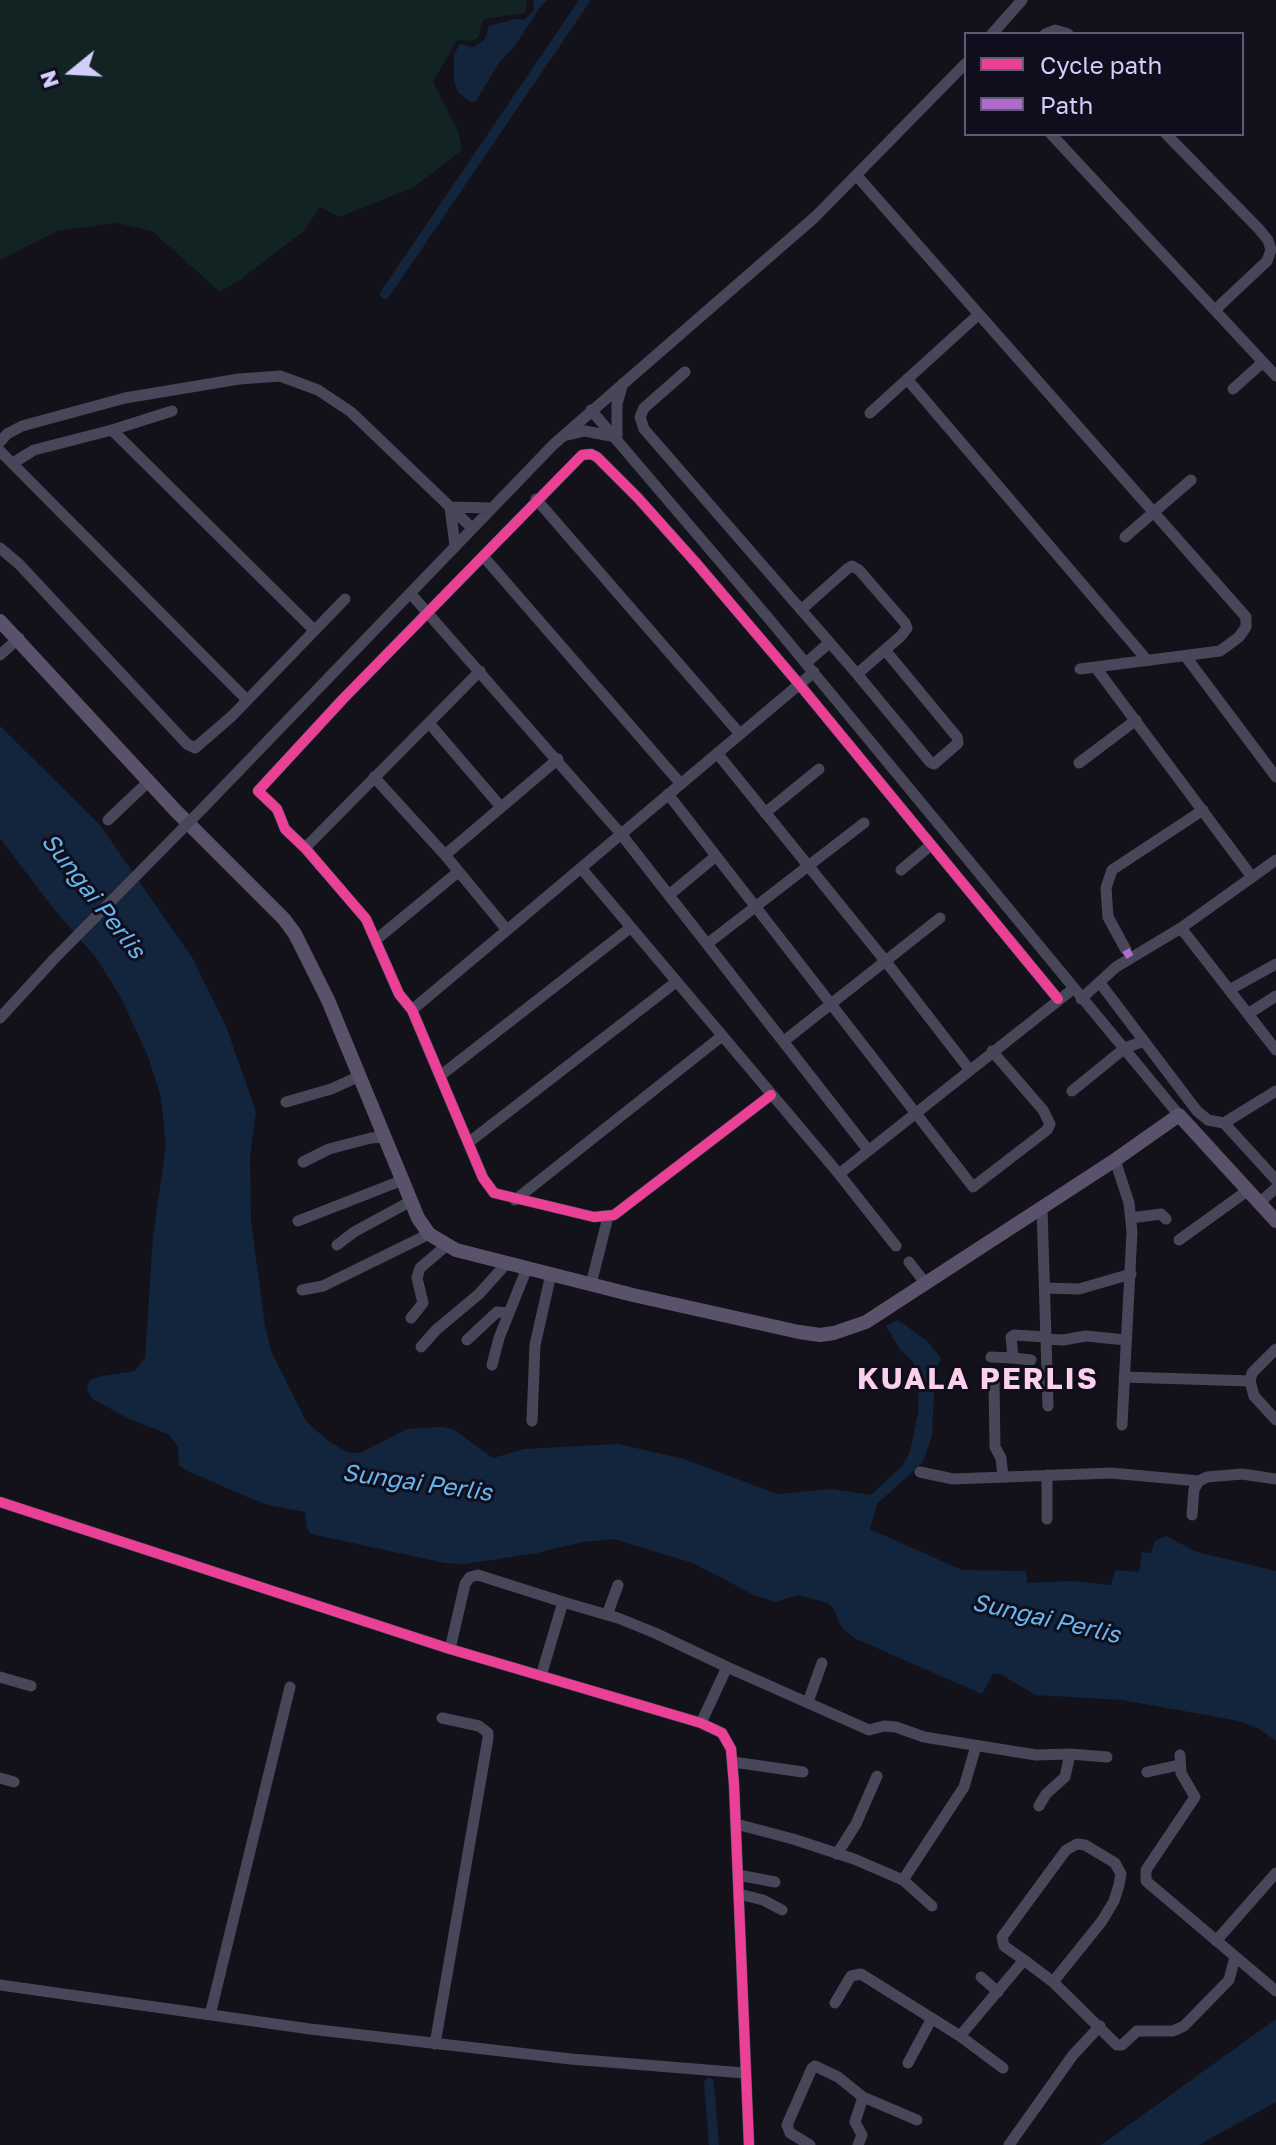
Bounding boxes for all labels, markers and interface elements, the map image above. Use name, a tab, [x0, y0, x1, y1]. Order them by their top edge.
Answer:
north arrow	[32, 32, 112, 112]
legend	[964, 32, 1244, 136]
text: Cycle path	[1040, 50, 1162, 79]
text: N	[33, 67, 64, 92]
text: Path	[1040, 90, 1093, 119]
water label: Sungai Perlis	[35, 828, 151, 964]
district label: KUALA PERLIS	[857, 1361, 1099, 1397]
water label: Sungai Perlis	[340, 1458, 494, 1508]
water label: Sungai Perlis	[969, 1588, 1123, 1650]

